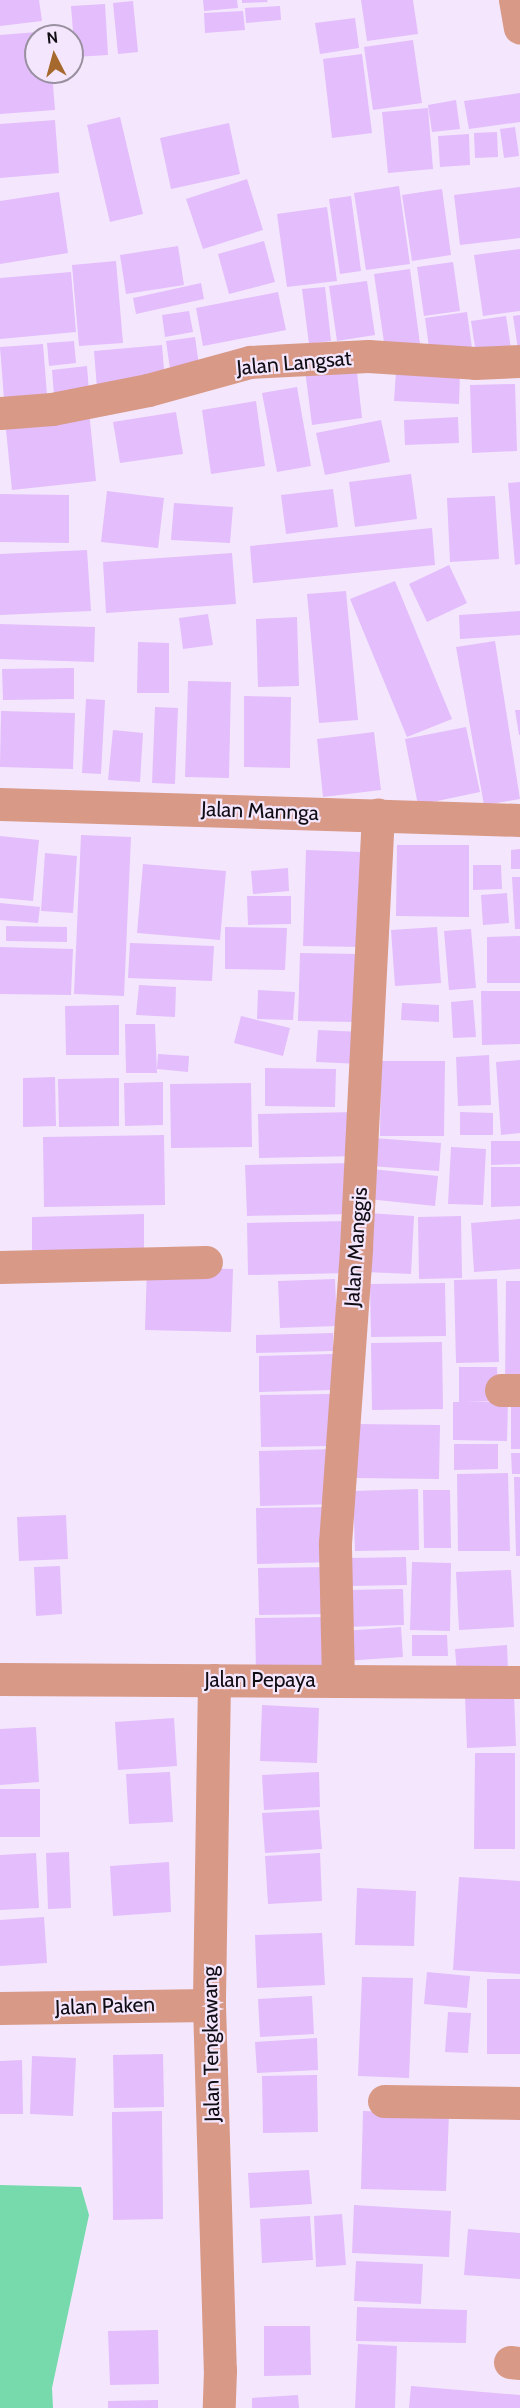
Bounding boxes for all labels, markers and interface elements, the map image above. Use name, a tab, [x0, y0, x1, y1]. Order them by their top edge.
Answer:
north arrow	[24, 24, 84, 84]
text: N	[46, 28, 59, 48]
street label: Jalan Langsat	[236, 345, 352, 381]
street label: Jalan Mannga	[201, 796, 319, 826]
street label: Jalan Manggis	[339, 1186, 373, 1308]
street label: Jalan Pepaya	[204, 1667, 316, 1693]
street label: Jalan Tengkawang	[197, 1966, 225, 2122]
street label: Jalan Paken	[55, 1992, 155, 2020]

